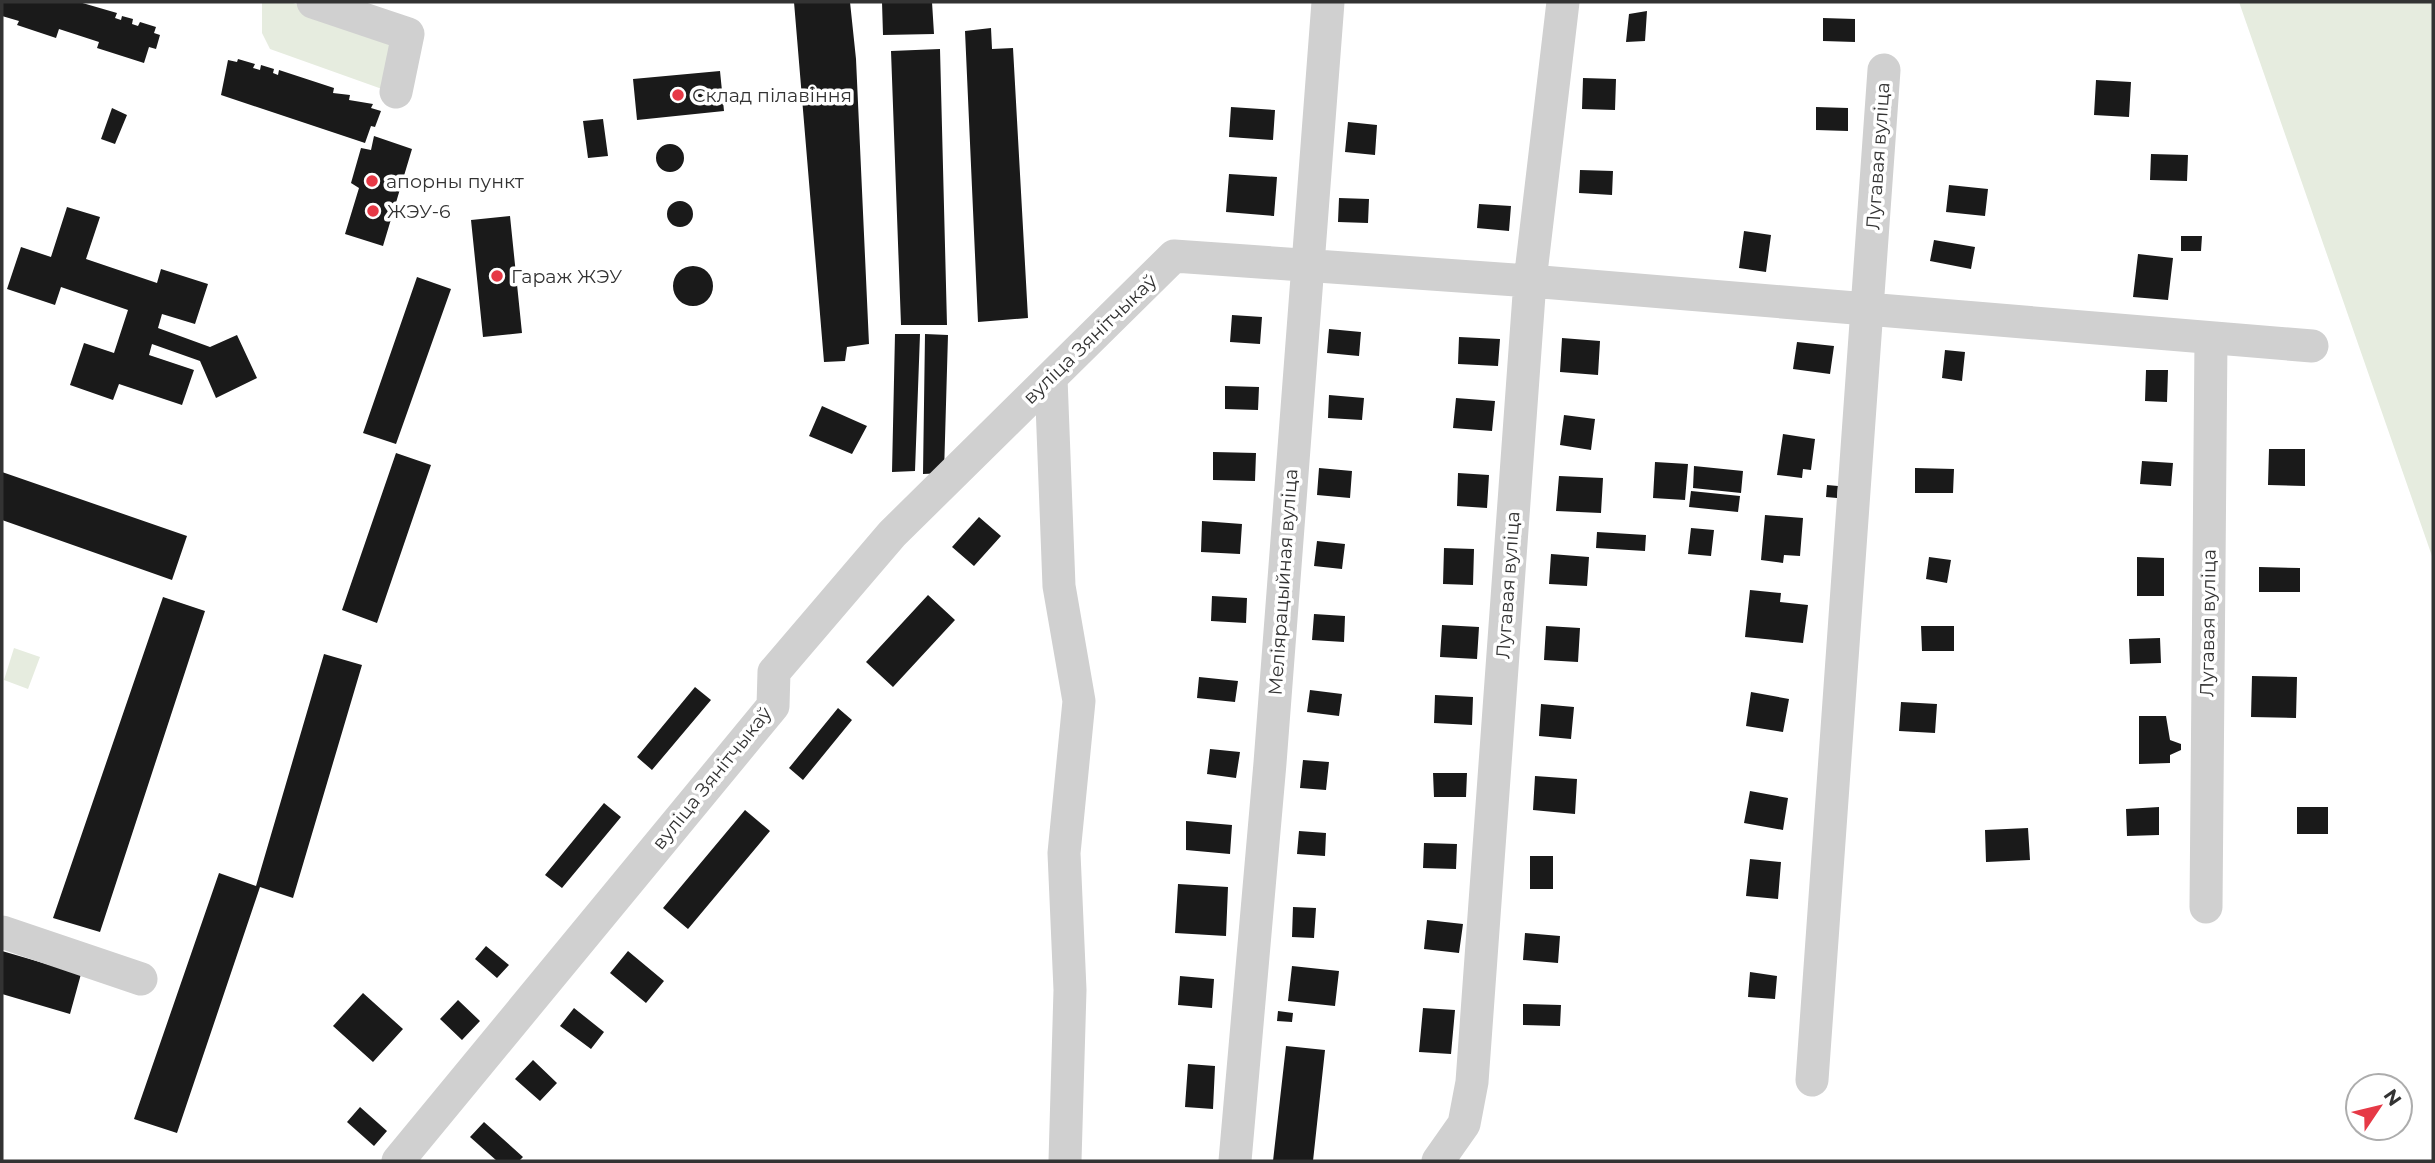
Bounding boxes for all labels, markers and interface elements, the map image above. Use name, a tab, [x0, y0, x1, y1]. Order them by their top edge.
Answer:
street label: Лугавая вуліца	[1861, 82, 1895, 230]
place label: Склад пілавіння	[692, 84, 852, 107]
marker: Склад пілавіння	[670, 87, 686, 103]
place label: апорны пункт	[386, 170, 524, 193]
marker: апорны пункт	[364, 173, 380, 189]
place label: ЖЭУ-6	[387, 200, 451, 223]
marker: ЖЭУ-6	[365, 203, 381, 219]
place label: Гараж ЖЭУ	[511, 265, 622, 288]
marker: Гараж ЖЭУ	[489, 268, 505, 284]
street label: вуліца Зянітчыкаў	[1018, 269, 1162, 409]
street label: Меліярацыйная вуліца	[1264, 468, 1302, 696]
street label: Лугавая вуліца	[1491, 511, 1525, 659]
street label: Лугавая вуліца	[2195, 549, 2221, 697]
street label: вуліца Зянітчыкаў	[647, 702, 777, 854]
north arrow	[2344, 1072, 2414, 1142]
text: N	[2379, 1085, 2406, 1110]

